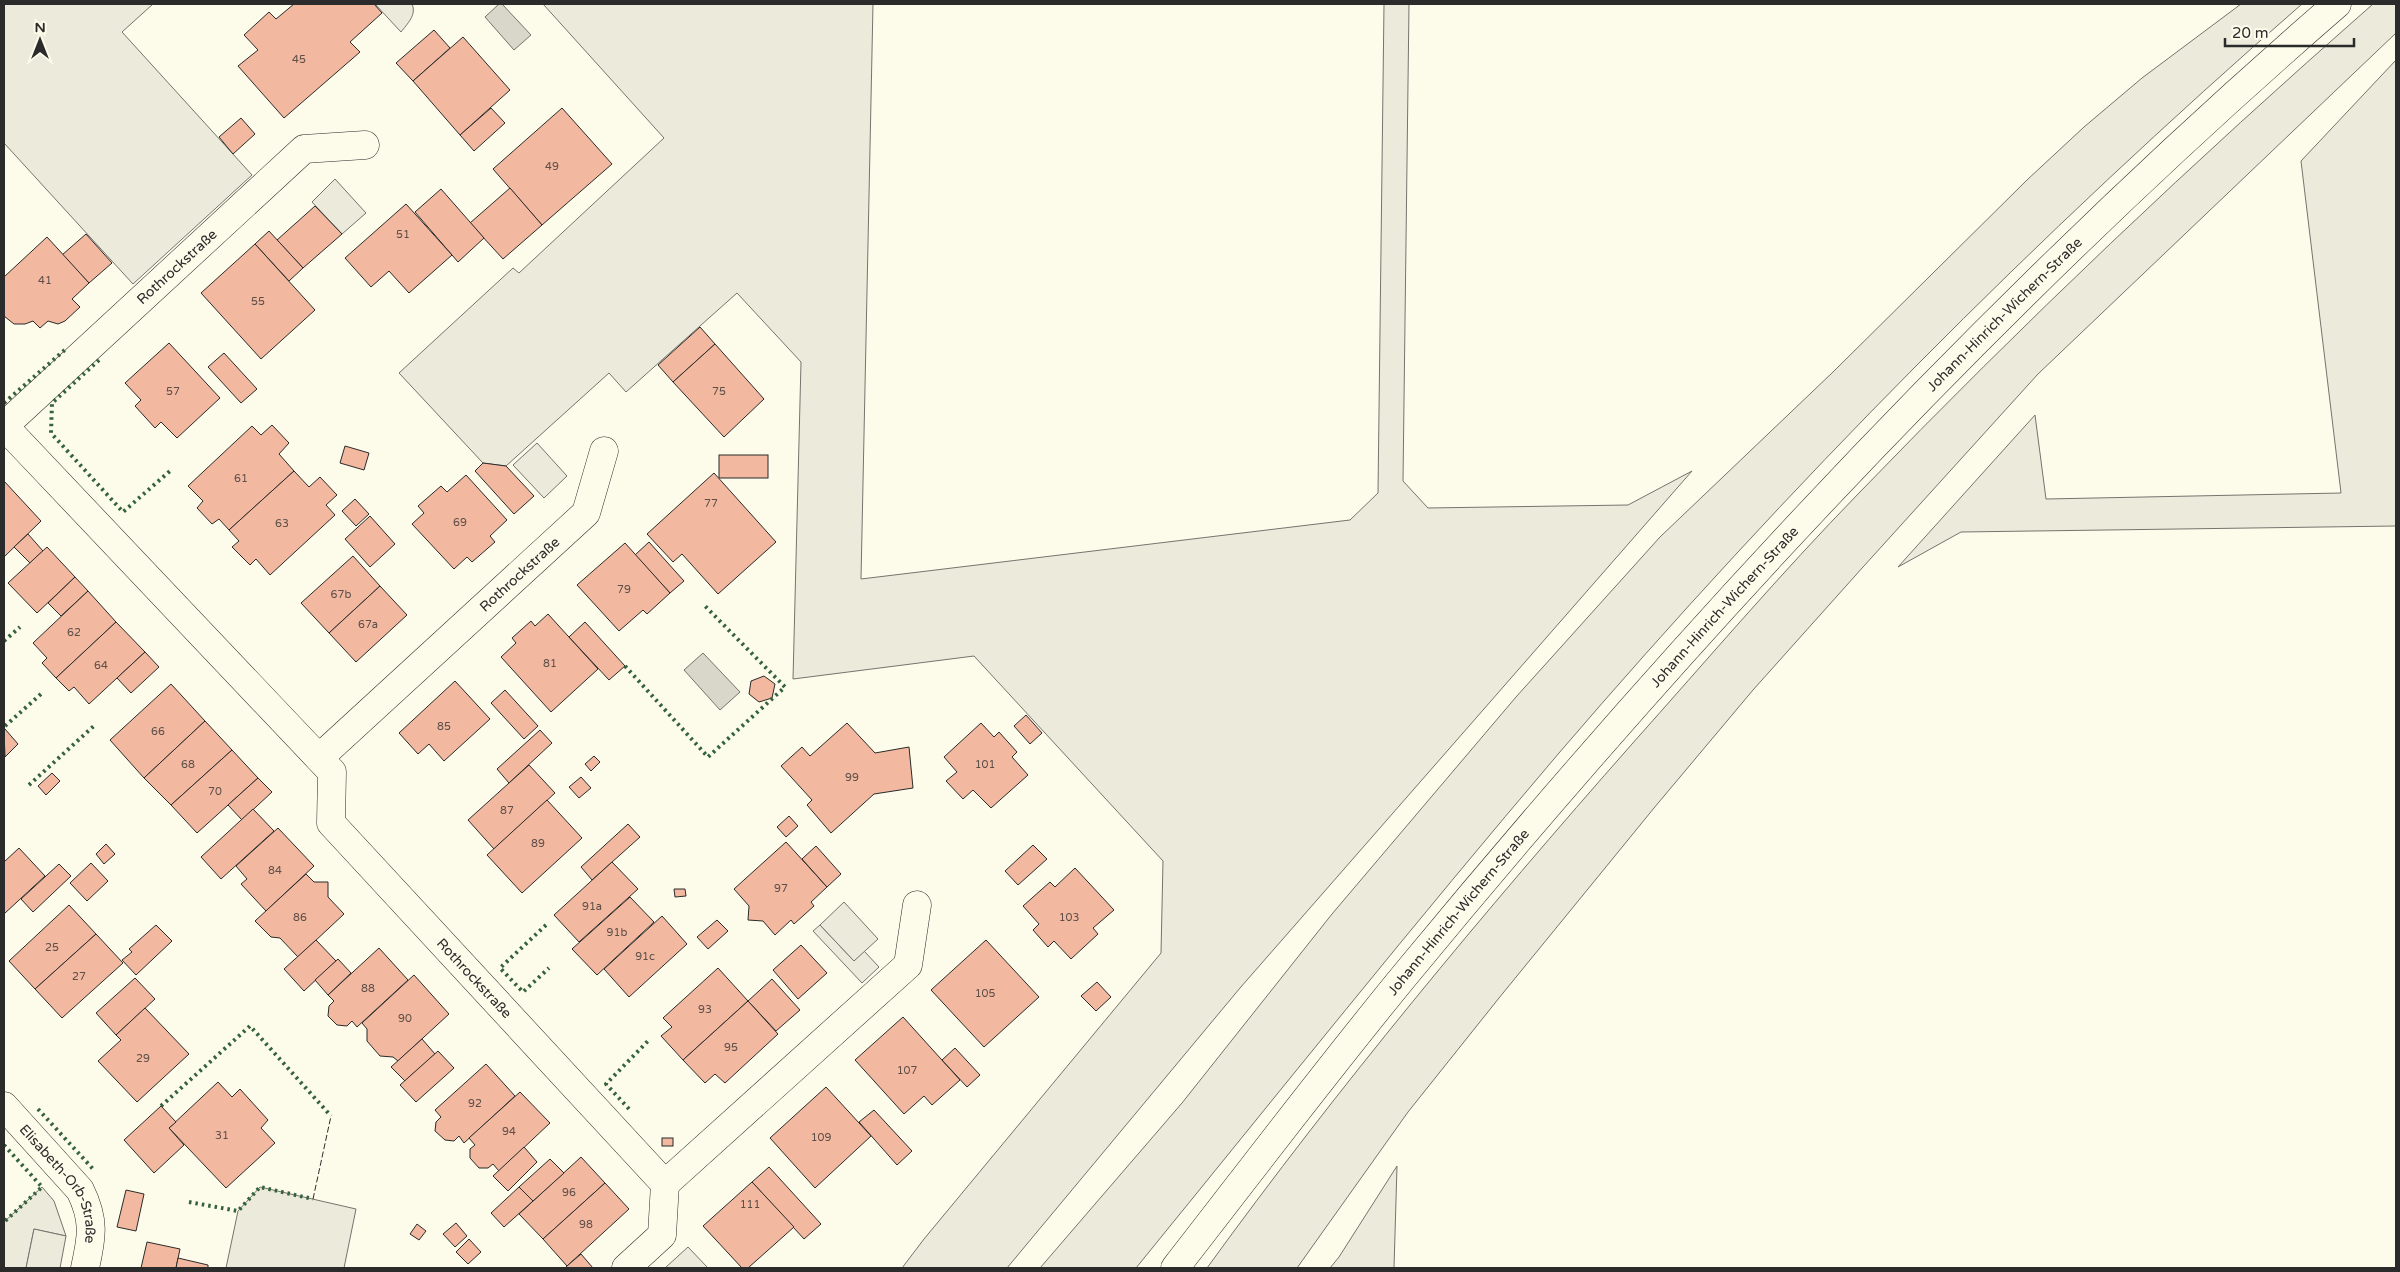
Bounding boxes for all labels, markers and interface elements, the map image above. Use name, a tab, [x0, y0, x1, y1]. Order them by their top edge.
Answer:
north arrow	[15, 15, 65, 65]
scale bar	[2225, 15, 2354, 47]
text: N	[34, 19, 46, 36]
text: 20 m	[2232, 24, 2269, 42]
house number: 45	[292, 53, 306, 66]
house number: 49	[545, 160, 559, 173]
street label: Rothrockstraße	[133, 226, 221, 308]
house number: 51	[396, 228, 410, 241]
street label: Johann-Hinrich-Wichern-Straße	[1924, 234, 2086, 395]
house number: 41	[38, 274, 52, 287]
house number: 55	[251, 295, 265, 308]
house number: 57	[166, 385, 180, 398]
house number: 75	[712, 385, 726, 398]
house number: 61	[234, 472, 248, 485]
house number: 77	[704, 497, 718, 510]
house number: 69	[453, 516, 467, 529]
house number: 63	[275, 517, 289, 530]
street label: Johann-Hinrich-Wichern-Straße	[1647, 523, 1802, 691]
street label: Rothrockstraße	[476, 533, 563, 615]
house number: 79	[617, 583, 631, 596]
house number: 67b	[331, 588, 351, 601]
house number: 67a	[358, 618, 378, 631]
house number: 62	[67, 626, 81, 639]
house number: 81	[543, 657, 557, 670]
house number: 64	[94, 659, 108, 672]
house number: 85	[437, 720, 451, 733]
house number: 66	[151, 725, 165, 738]
house number: 68	[181, 758, 195, 771]
house number: 101	[975, 758, 995, 771]
house number: 99	[845, 771, 859, 784]
house number: 70	[208, 785, 222, 798]
house number: 87	[500, 804, 514, 817]
street label: Johann-Hinrich-Wichern-Straße	[1384, 826, 1533, 999]
house number: 89	[531, 837, 545, 850]
house number: 84	[268, 864, 282, 877]
house number: 97	[774, 882, 788, 895]
house number: 91a	[582, 900, 602, 913]
house number: 86	[293, 911, 307, 924]
house number: 103	[1059, 911, 1079, 924]
house number: 91b	[607, 926, 627, 939]
street label: Rothrockstraße	[433, 935, 515, 1022]
house number: 25	[45, 941, 59, 954]
house number: 91c	[635, 950, 655, 963]
house number: 27	[72, 970, 86, 983]
house number: 88	[361, 982, 375, 995]
house number: 105	[975, 987, 995, 1000]
house number: 93	[698, 1003, 712, 1016]
house number: 90	[398, 1012, 412, 1025]
house number: 95	[724, 1041, 738, 1054]
house number: 29	[136, 1052, 150, 1065]
house number: 107	[897, 1064, 917, 1077]
house number: 92	[468, 1097, 482, 1110]
street label: Elisabeth-Orb-Straße	[16, 1121, 99, 1244]
house number: 94	[502, 1125, 516, 1138]
house number: 31	[215, 1129, 229, 1142]
house number: 109	[811, 1131, 831, 1144]
house number: 96	[562, 1186, 576, 1199]
house number: 111	[740, 1198, 760, 1211]
house number: 98	[579, 1218, 593, 1231]

